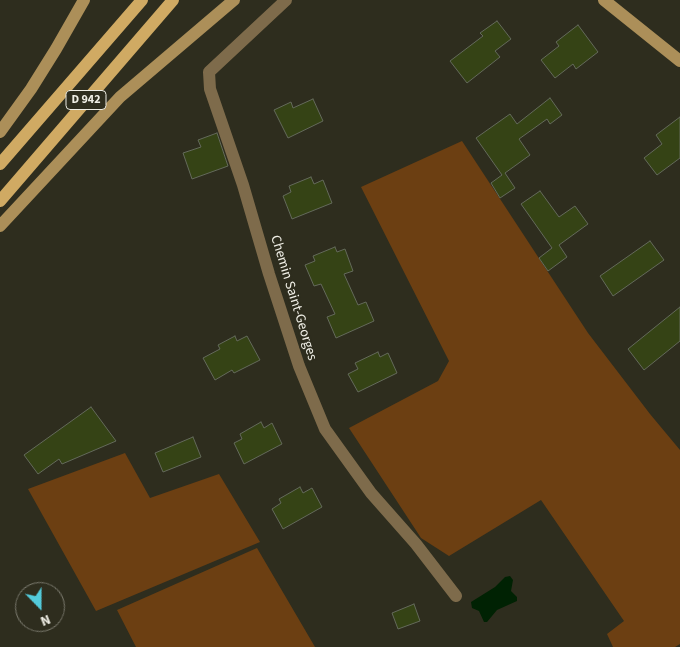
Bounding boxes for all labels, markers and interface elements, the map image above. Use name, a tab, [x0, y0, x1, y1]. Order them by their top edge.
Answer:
road number: D 942	[66, 90, 106, 110]
street label: Chemin Saint-Georges	[266, 233, 320, 363]
north arrow	[15, 582, 65, 632]
text: N	[37, 609, 53, 631]

